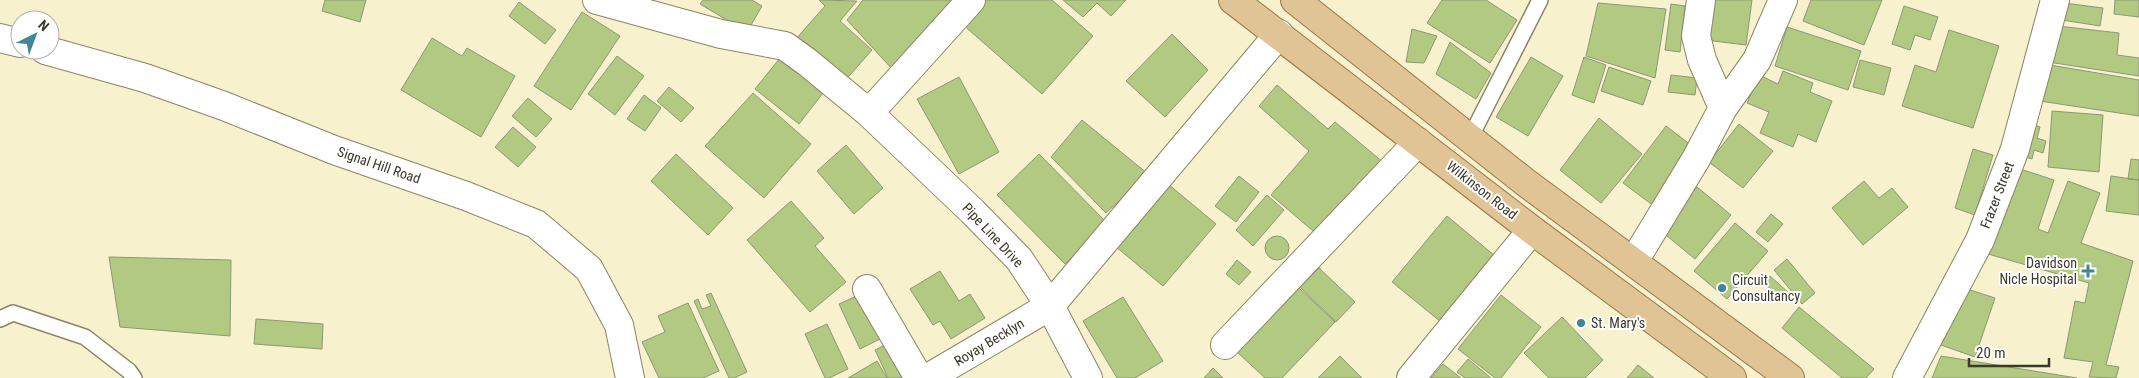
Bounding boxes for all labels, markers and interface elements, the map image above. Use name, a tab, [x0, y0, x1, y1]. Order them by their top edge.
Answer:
north arrow	[10, 10, 60, 60]
text: N	[35, 17, 52, 34]
street label: Signal Hill Road	[335, 143, 423, 187]
street label: Wilkinson Road	[1444, 158, 1520, 222]
street label: Frazer Street	[1977, 159, 2017, 231]
street label: Pipe Line Drive	[959, 200, 1027, 271]
place label: Davidson Nicle Hospital	[1999, 255, 2077, 287]
marker: Davidson Nicle Hospital	[2081, 264, 2095, 278]
place label: Circuit Consultancy	[1732, 272, 1800, 304]
marker: Circuit Consultancy	[1716, 282, 1728, 294]
street label: Royay Becklyn	[951, 315, 1027, 369]
place label: St. Mary's	[1591, 315, 1645, 331]
marker: St. Mary's	[1575, 317, 1587, 329]
scale bar	[1969, 336, 2049, 368]
text: 20 m	[1976, 344, 2006, 362]

